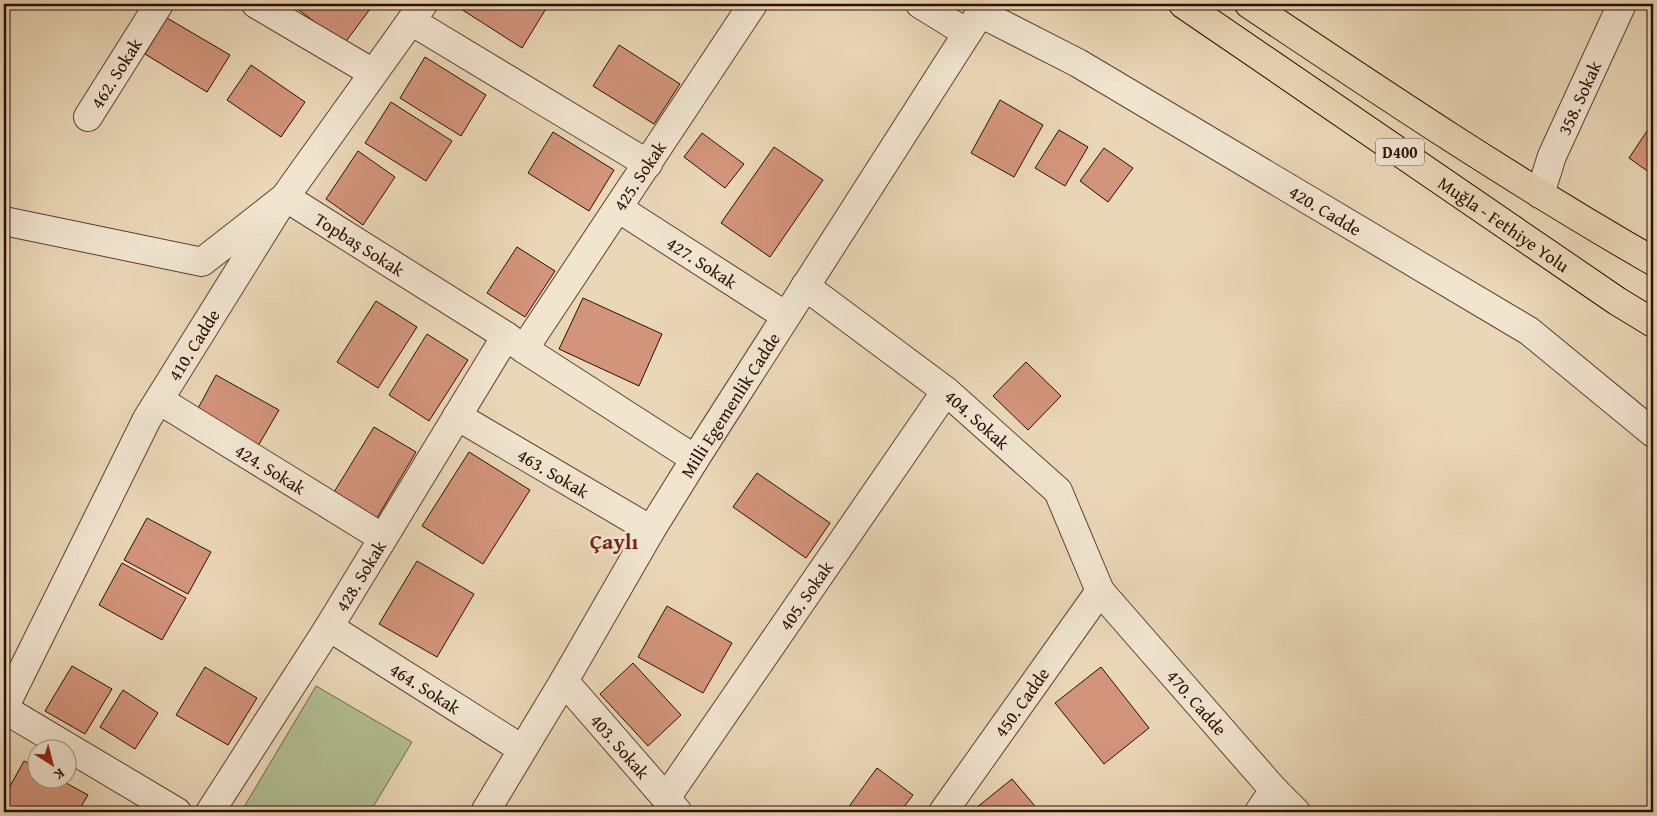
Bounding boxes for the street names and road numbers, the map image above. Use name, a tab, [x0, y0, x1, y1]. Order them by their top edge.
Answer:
street label: 462. Sokak	[83, 32, 149, 114]
street label: 358. Sokak	[1550, 55, 1608, 139]
street label: 425. Sokak	[606, 135, 673, 216]
road number: D400	[1376, 138, 1424, 166]
street label: Muğla - Fethiye Yolu	[1433, 169, 1575, 278]
street label: 420. Cadde	[1284, 178, 1367, 242]
street label: Topbaş Sokak	[309, 205, 411, 283]
street label: 427. Sokak	[662, 229, 743, 295]
street label: 410. Cadde	[161, 303, 226, 386]
street label: Milli Egemenlik Cadde	[673, 327, 786, 483]
street label: 404. Sokak	[939, 383, 1017, 456]
street label: 424. Sokak	[230, 436, 312, 501]
street label: 463. Sokak	[513, 441, 595, 505]
street label: 428. Sokak	[328, 534, 393, 617]
street label: 405. Sokak	[772, 554, 839, 636]
street label: 464. Sokak	[385, 655, 467, 721]
street label: 450. Cadde	[987, 661, 1055, 743]
street label: 470. Cadde	[1161, 663, 1234, 741]
street label: 403. Sokak	[584, 707, 657, 785]

